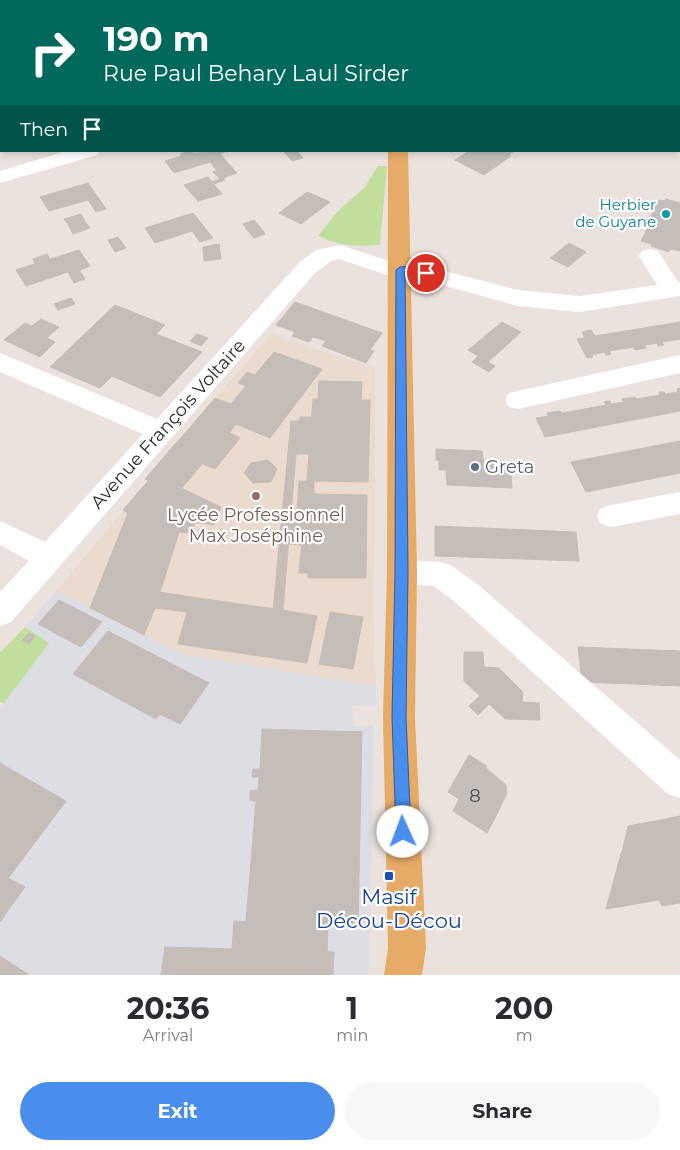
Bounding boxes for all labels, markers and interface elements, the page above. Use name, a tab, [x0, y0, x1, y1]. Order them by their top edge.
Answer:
text: 190 m	[103, 17, 209, 60]
icon: right	[20, 20, 85, 85]
text: Rue Paul Behary Laul Sirder	[103, 60, 409, 87]
icon: arrive	[78, 115, 106, 143]
text: Then	[20, 118, 68, 141]
place label: Herbier de Guyane	[575, 195, 656, 231]
marker: Herbier de Guyane	[660, 208, 672, 220]
pin	[405, 252, 447, 294]
icon: arrive	[412, 259, 440, 287]
street label: Avenue François Voltaire	[86, 335, 250, 513]
place label: Greta	[485, 456, 534, 478]
marker: Greta	[469, 461, 481, 473]
marker: Lycée Professionnel Max Joséphine	[250, 490, 262, 502]
place label: Lycée Professionnel Max Joséphine	[167, 504, 345, 547]
house number: 8	[469, 785, 481, 807]
position arrow	[376, 805, 428, 857]
marker: Masif Décou-Décou	[383, 870, 395, 882]
place label: Masif Décou-Décou	[316, 884, 462, 933]
text: 20:36	[127, 990, 209, 1027]
text: 1	[346, 990, 358, 1027]
text: 200	[495, 990, 553, 1027]
text: Arrival	[143, 1026, 193, 1045]
text: min	[336, 1026, 368, 1045]
text: m	[516, 1026, 533, 1045]
button: Exit	[20, 1082, 335, 1140]
button: Share	[345, 1082, 660, 1140]

